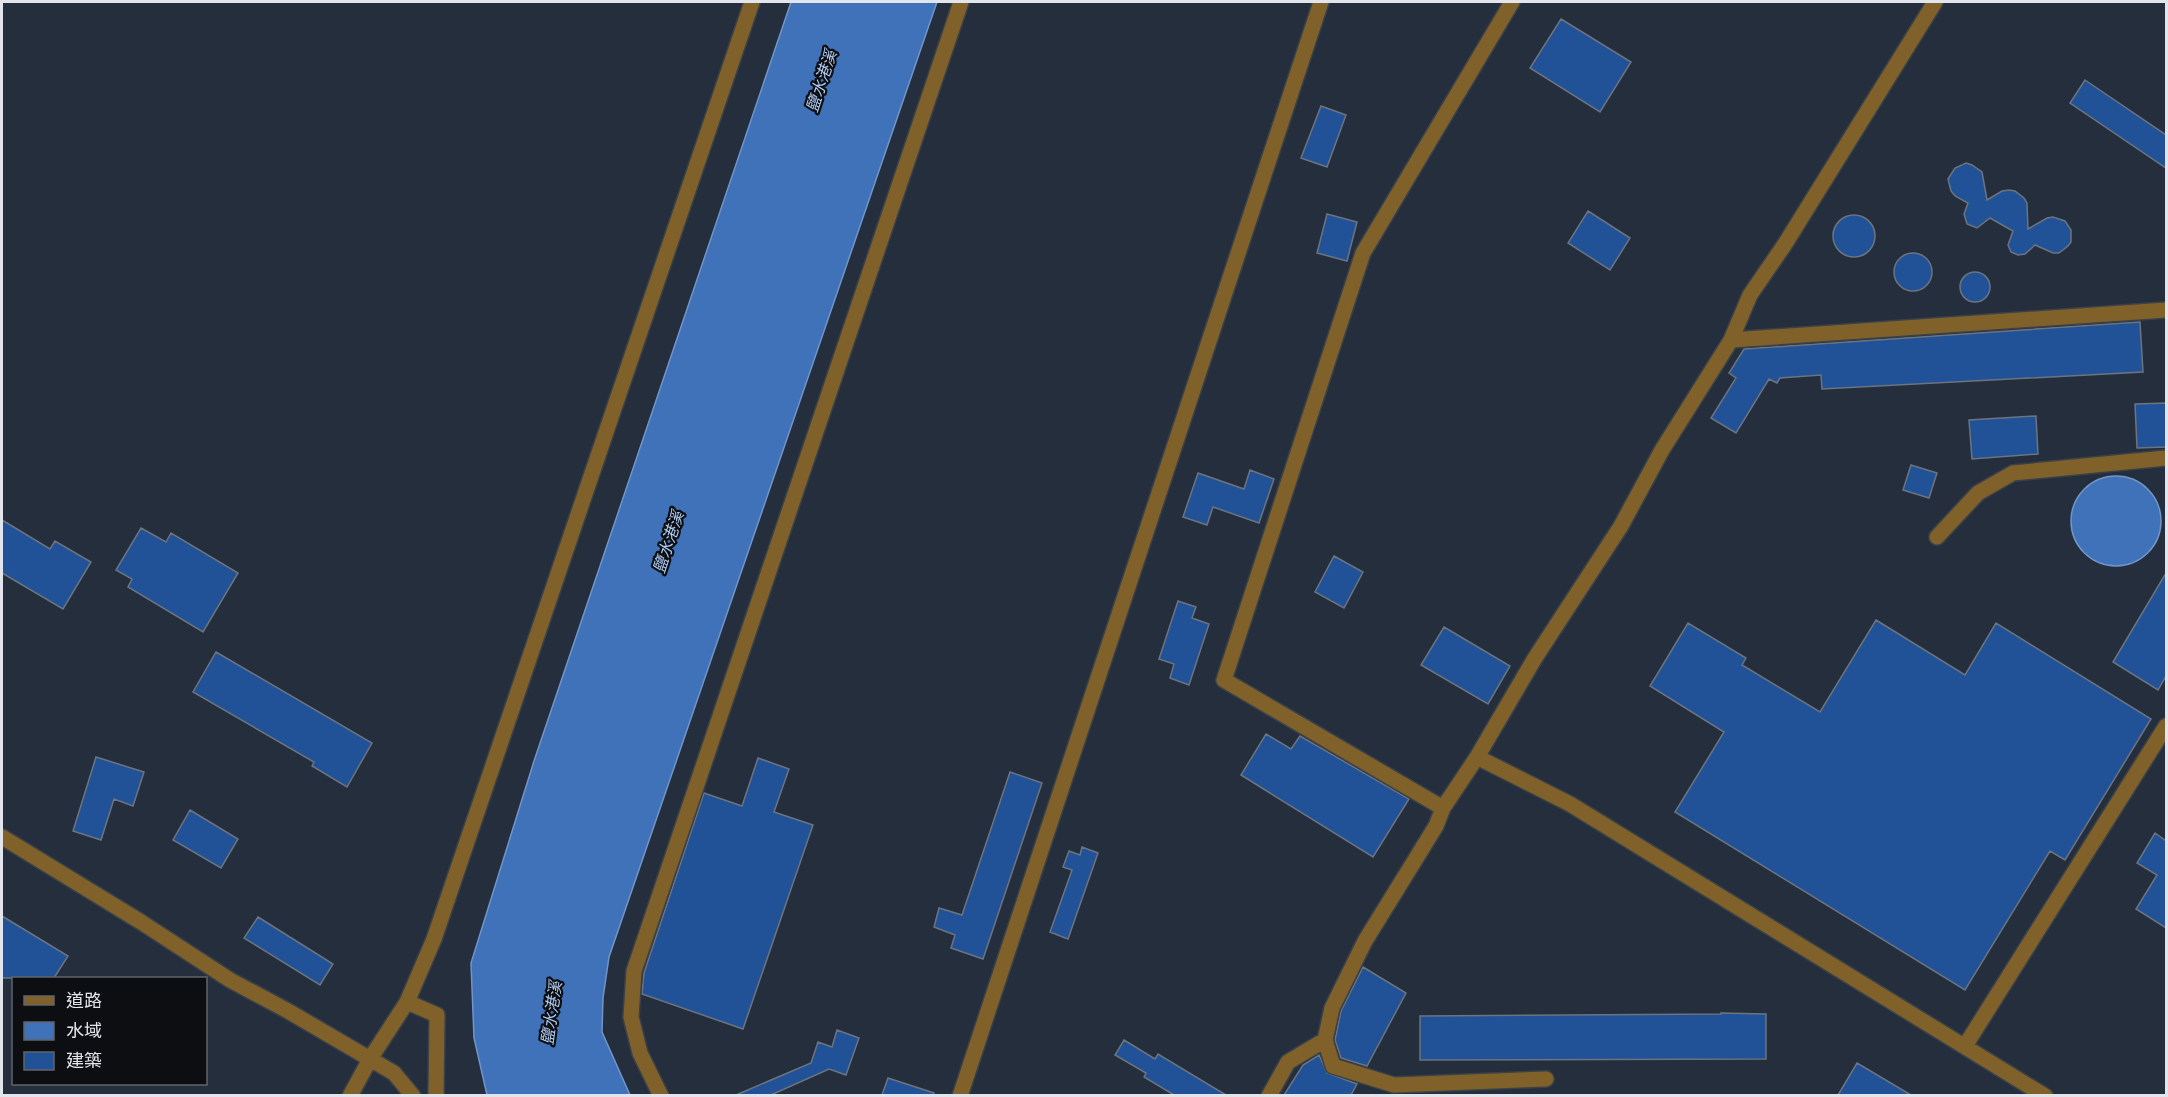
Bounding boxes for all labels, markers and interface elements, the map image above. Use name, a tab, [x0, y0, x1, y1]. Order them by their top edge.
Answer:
water label: 鹽水港溪	[803, 46, 840, 114]
water label: 鹽水港溪	[650, 507, 687, 575]
legend	[12, 977, 207, 1085]
water label: 鹽水港溪	[538, 978, 565, 1046]
text: 道路	[66, 990, 102, 1010]
text: 水域	[66, 1020, 102, 1040]
text: 建築	[66, 1050, 102, 1070]

